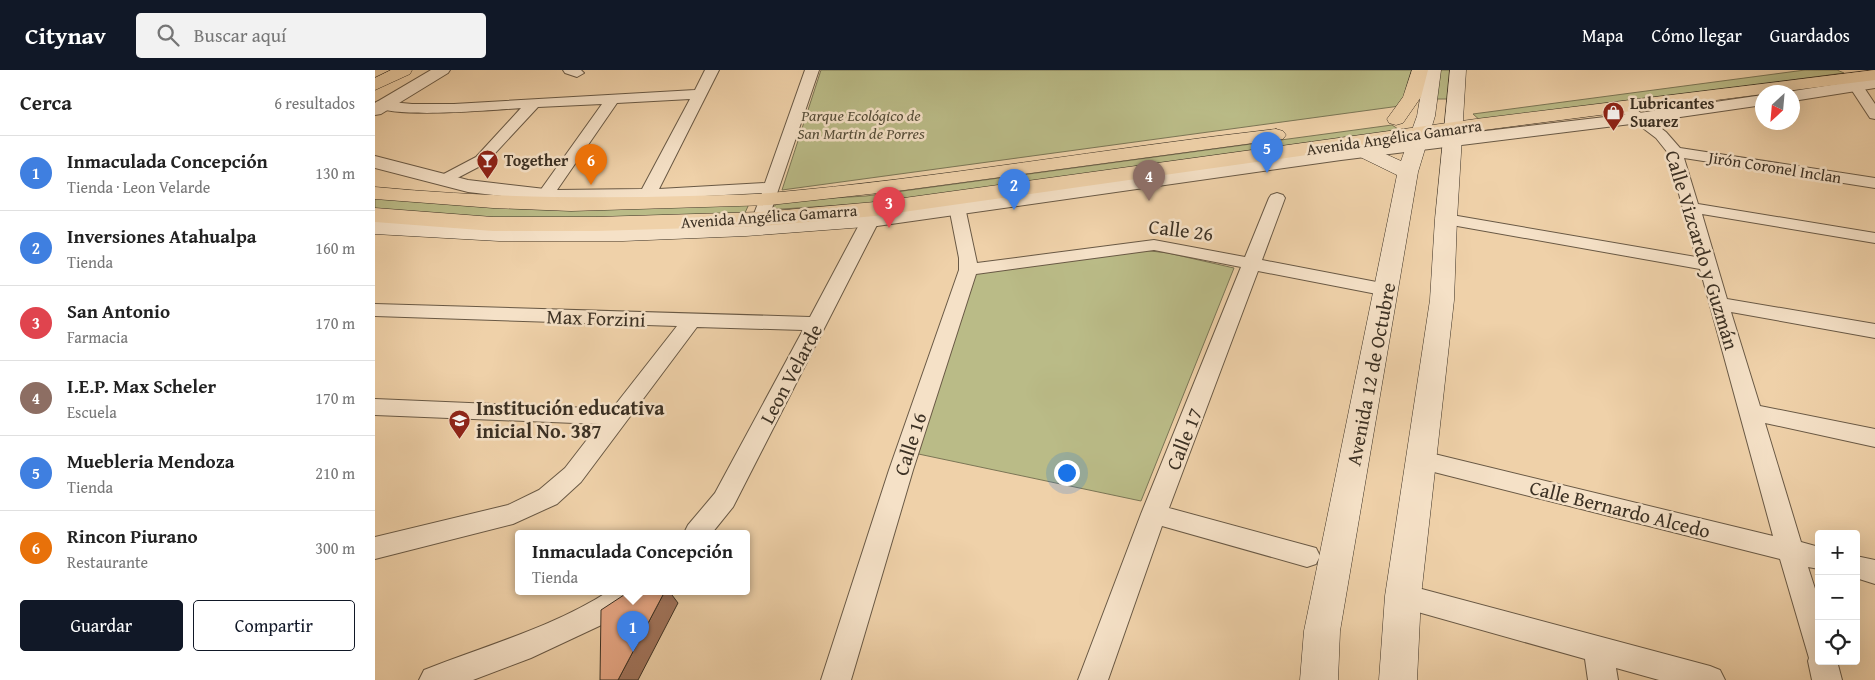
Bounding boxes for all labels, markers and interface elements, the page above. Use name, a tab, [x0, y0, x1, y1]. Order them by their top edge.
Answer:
search box	[136, 13, 486, 58]
text: Citynav	[25, 18, 106, 53]
icon: search	[154, 21, 182, 49]
text: Buscar aquí	[194, 21, 286, 49]
text: Mapa	[1582, 22, 1624, 49]
text: Cómo llegar	[1652, 22, 1742, 49]
text: Guardados	[1770, 22, 1850, 49]
north arrow	[1755, 85, 1800, 130]
text: Cerca	[20, 87, 72, 118]
text: 6 resultados	[274, 91, 355, 115]
place label: Lubricantes Suarez	[1630, 91, 1715, 133]
shop icon: Lubricantes Suarez	[1602, 100, 1626, 131]
park label: Parque Ecológico de San Martin de Porres	[797, 103, 925, 145]
street label: Avenida Angélica Gamarra	[1305, 113, 1484, 161]
pin: 5	[1251, 132, 1283, 173]
pin: 6	[575, 144, 607, 185]
street label: Jirón Coronel Inclan	[1705, 144, 1843, 189]
text: Inmaculada Concepción	[67, 147, 268, 175]
street label: Calle Vizcardo y Guzmán	[1658, 147, 1747, 353]
bar icon: Together	[476, 148, 500, 179]
place label: Together	[504, 148, 569, 172]
pin: 4	[1133, 160, 1165, 201]
text: 1	[32, 161, 40, 185]
text: 130 m	[315, 161, 355, 185]
pin: 2	[998, 169, 1030, 210]
text: Tienda · Leon Velarde	[67, 175, 210, 199]
pin: 3	[873, 187, 905, 228]
street label: Avenida Angélica Gamarra	[680, 198, 858, 234]
street label: Calle 26	[1147, 211, 1215, 248]
text: Inversiones Atahualpa	[67, 222, 256, 250]
text: 2	[32, 236, 40, 260]
text: 160 m	[315, 236, 355, 260]
text: Tienda	[67, 250, 113, 274]
street label: Avenida 12 de Octubre	[1339, 280, 1402, 468]
text: San Antonio	[67, 297, 170, 325]
street label: Max Forzini	[546, 301, 646, 334]
text: 3	[32, 311, 40, 335]
text: 170 m	[315, 311, 355, 335]
street label: Leon Velarde	[752, 319, 829, 429]
text: Farmacia	[67, 325, 128, 349]
text: I.E.P. Max Scheler	[67, 372, 216, 400]
text: 4	[32, 386, 40, 410]
text: 170 m	[315, 386, 355, 410]
place label: Institución educativa inicial No. 387	[476, 393, 665, 445]
text: Escuela	[67, 400, 117, 424]
street label: Calle 17	[1158, 403, 1209, 474]
school or university icon: Institución educativa inicial No. 387	[448, 408, 472, 439]
street label: Calle 16	[886, 409, 933, 479]
text: Muebleria Mendoza	[67, 447, 234, 475]
your location	[1054, 460, 1080, 486]
text: 5	[32, 461, 40, 485]
text: 210 m	[315, 461, 355, 485]
street label: Calle Bernardo Alcedo	[1527, 472, 1713, 545]
text: Tienda	[67, 475, 113, 499]
text: Rincon Piurano	[67, 522, 198, 550]
popup	[515, 530, 750, 595]
map controls	[1815, 530, 1860, 665]
button: +	[1815, 530, 1860, 575]
text: 6	[32, 536, 40, 560]
text: 300 m	[315, 536, 355, 560]
text: Inmaculada Concepción	[532, 537, 733, 565]
text: Restaurante	[67, 550, 148, 574]
text: Tienda	[532, 565, 578, 589]
button: −	[1815, 575, 1860, 620]
button: Guardar	[20, 600, 183, 651]
button: Compartir	[193, 600, 355, 651]
pin: 1	[617, 611, 649, 652]
button: locate	[1815, 620, 1860, 665]

